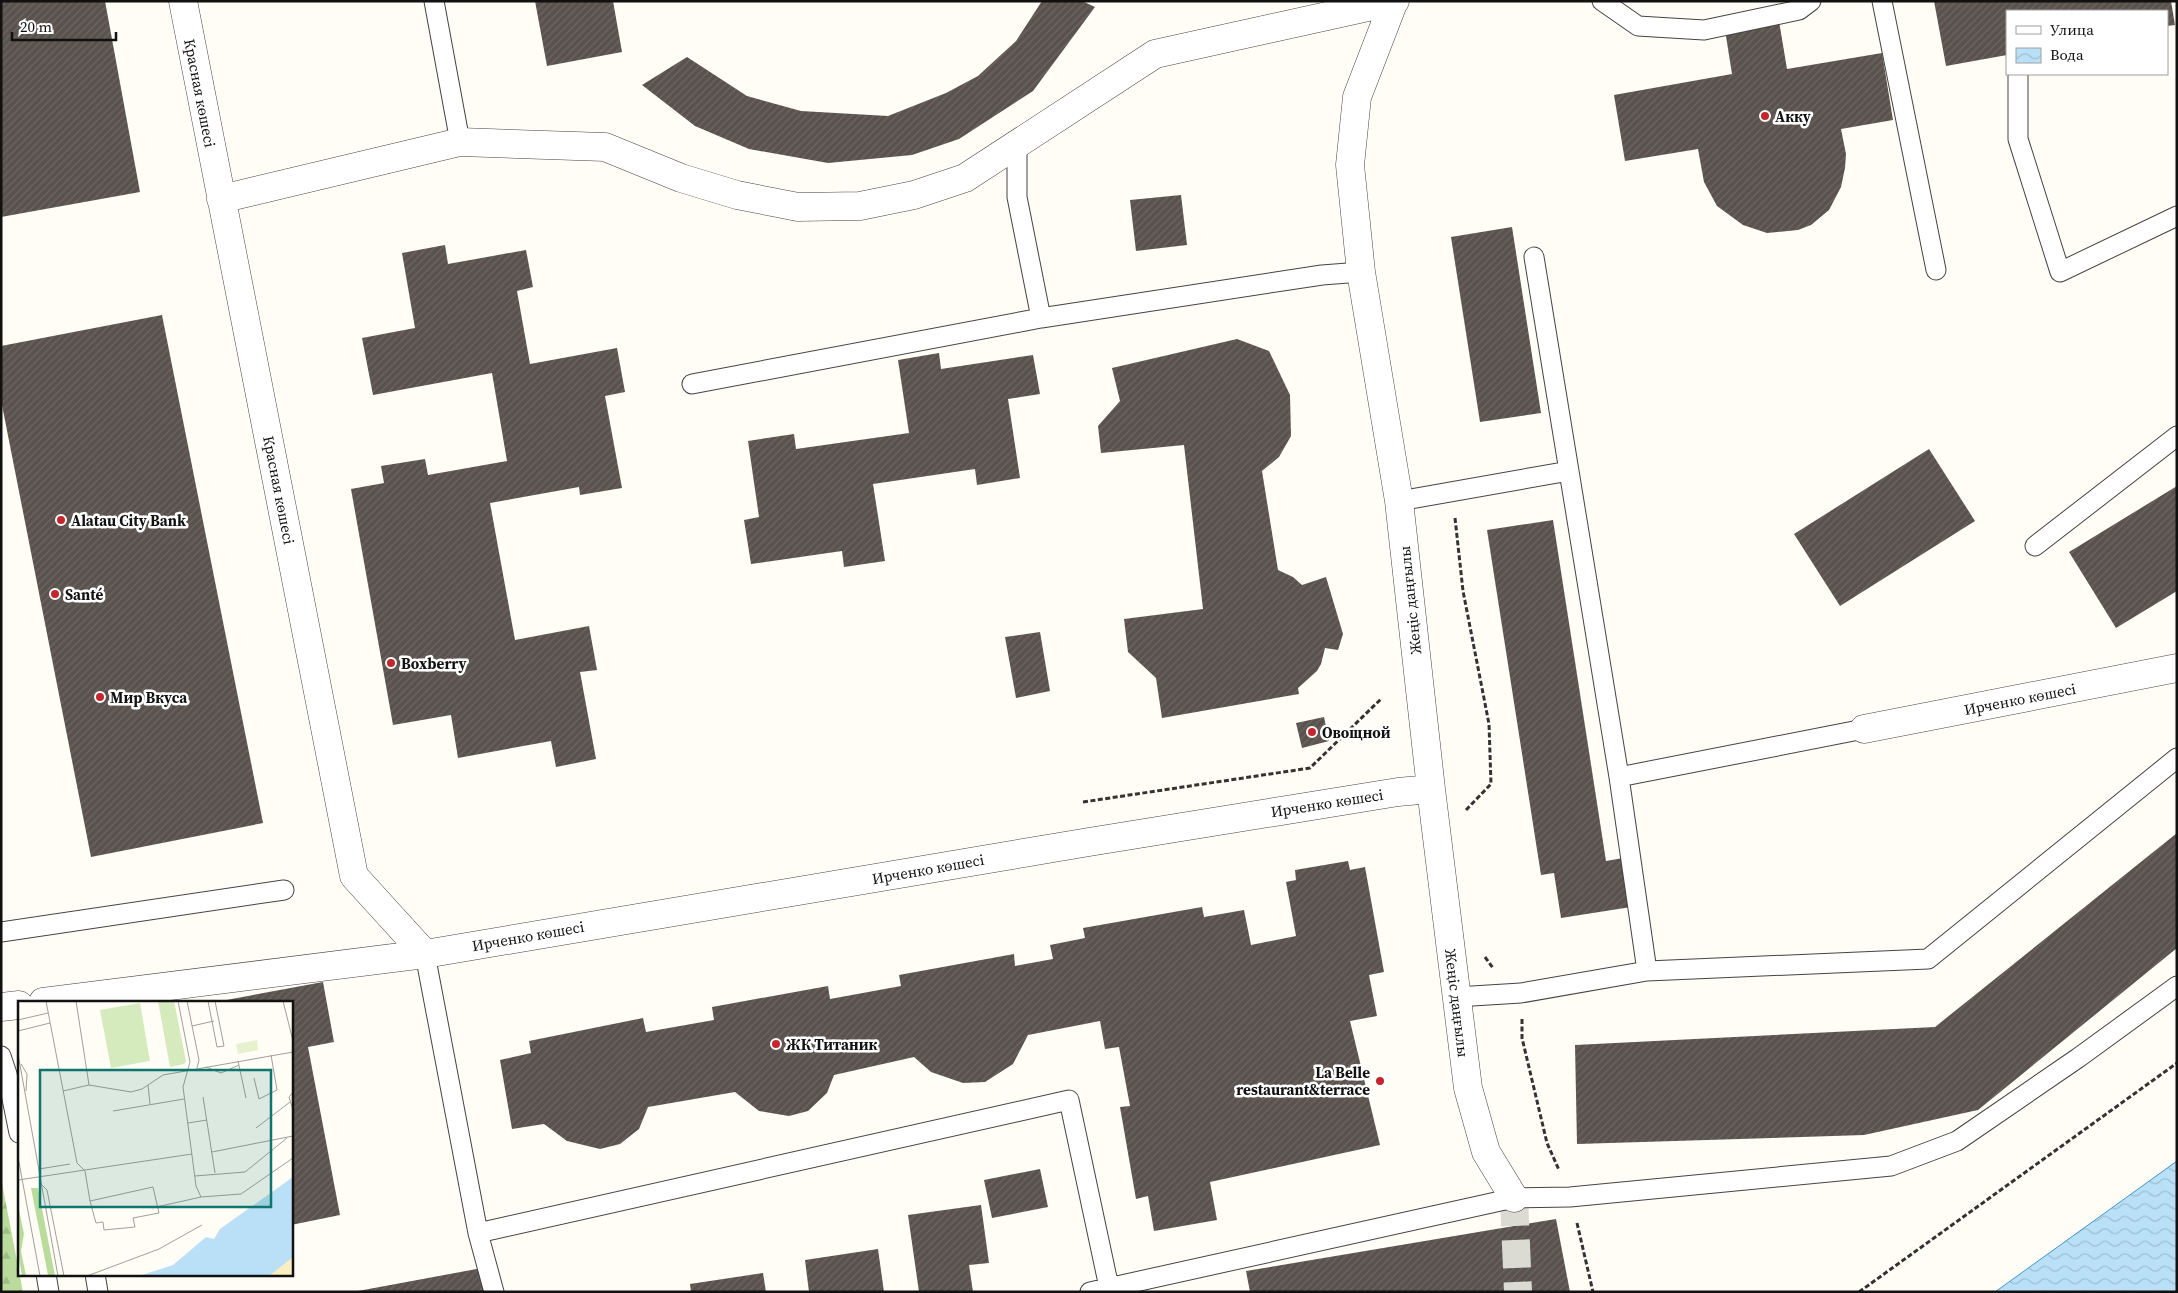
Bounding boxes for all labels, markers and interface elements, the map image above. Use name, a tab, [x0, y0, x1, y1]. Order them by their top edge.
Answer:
scale bar	[12, 10, 116, 42]
legend	[2006, 10, 2168, 75]
text: 20 m	[20, 16, 52, 37]
text: Улица	[2050, 19, 2094, 40]
street label: Красная көшесі	[179, 37, 221, 149]
text: Вода	[2050, 44, 2084, 65]
place label: Акку	[1775, 106, 1811, 127]
marker: Акку	[1759, 110, 1771, 122]
street label: Красная көшесі	[258, 434, 300, 546]
place label: Alatau City Bank	[71, 510, 186, 531]
marker: Alatau City Bank	[55, 514, 67, 526]
street label: Жеңіс даңғылы	[1394, 545, 1426, 655]
place label: Santé	[65, 584, 104, 605]
marker: Santé	[49, 588, 61, 600]
place label: Boxberry	[401, 653, 467, 674]
marker: Boxberry	[385, 657, 397, 669]
street label: Ирченко көшесі	[1962, 678, 2078, 720]
place label: Мир Вкуса	[110, 687, 188, 708]
marker: Мир Вкуса	[94, 691, 106, 703]
place label: Овощной	[1322, 722, 1391, 743]
marker: Овощной	[1306, 726, 1318, 738]
street label: Ирченко көшесі	[1269, 784, 1385, 822]
street label: Ирченко көшесі	[870, 849, 986, 889]
street label: Ирченко көшесі	[470, 916, 586, 956]
street label: Жеңіс даңғылы	[1440, 948, 1474, 1058]
inset map	[18, 1001, 292, 1276]
place label: ЖК Титаник	[786, 1034, 877, 1055]
marker: ЖК Титаник	[770, 1038, 782, 1050]
place label: La Belle restaurant&terrace	[1236, 1062, 1370, 1100]
marker: La Belle restaurant&terrace	[1374, 1075, 1386, 1087]

